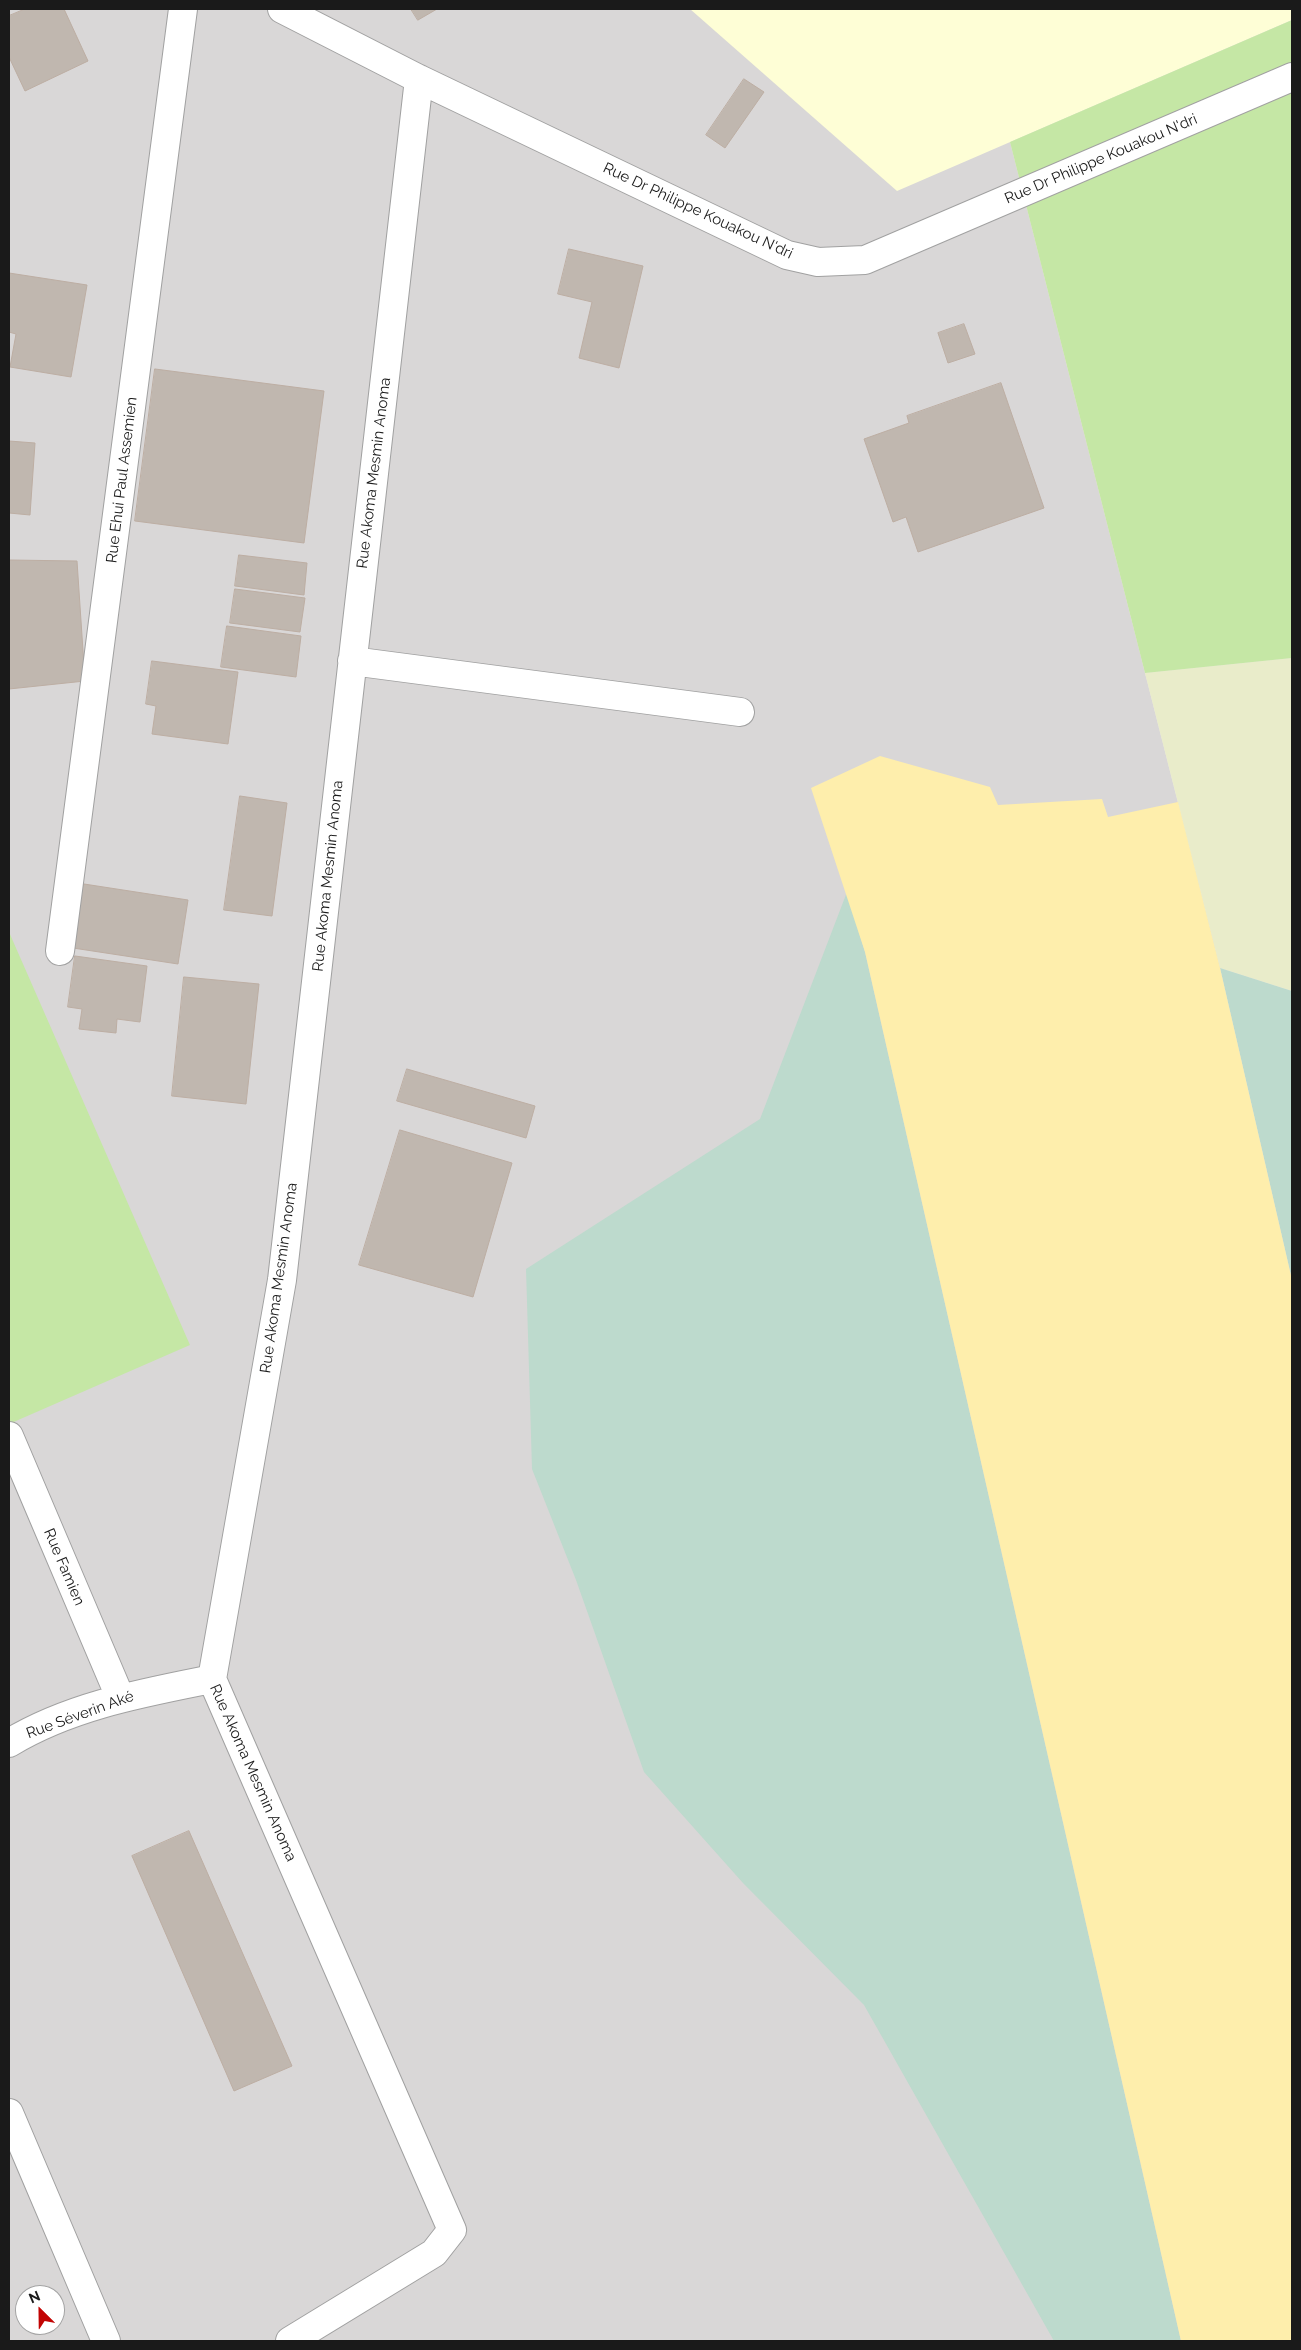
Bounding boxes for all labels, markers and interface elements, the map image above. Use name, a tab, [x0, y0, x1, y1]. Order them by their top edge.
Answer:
street label: Rue Dr Philippe Kouakou N'dri	[1002, 110, 1200, 208]
street label: Rue Dr Philippe Kouakou N'dri	[600, 159, 796, 263]
street label: Rue Akoma Mesmin Anoma	[353, 377, 395, 569]
street label: Rue Ehui Paul Assemien	[103, 396, 141, 564]
street label: Rue Akoma Mesmin Anoma	[309, 780, 347, 972]
street label: Rue Akoma Mesmin Anoma	[257, 1182, 301, 1374]
street label: Rue Famien	[40, 1526, 88, 1608]
street label: Rue Akoma Mesmin Anoma	[206, 1682, 300, 1864]
street label: Rue Séverin Aké	[24, 1687, 136, 1743]
north arrow	[15, 2285, 65, 2335]
text: N	[26, 2288, 43, 2307]

